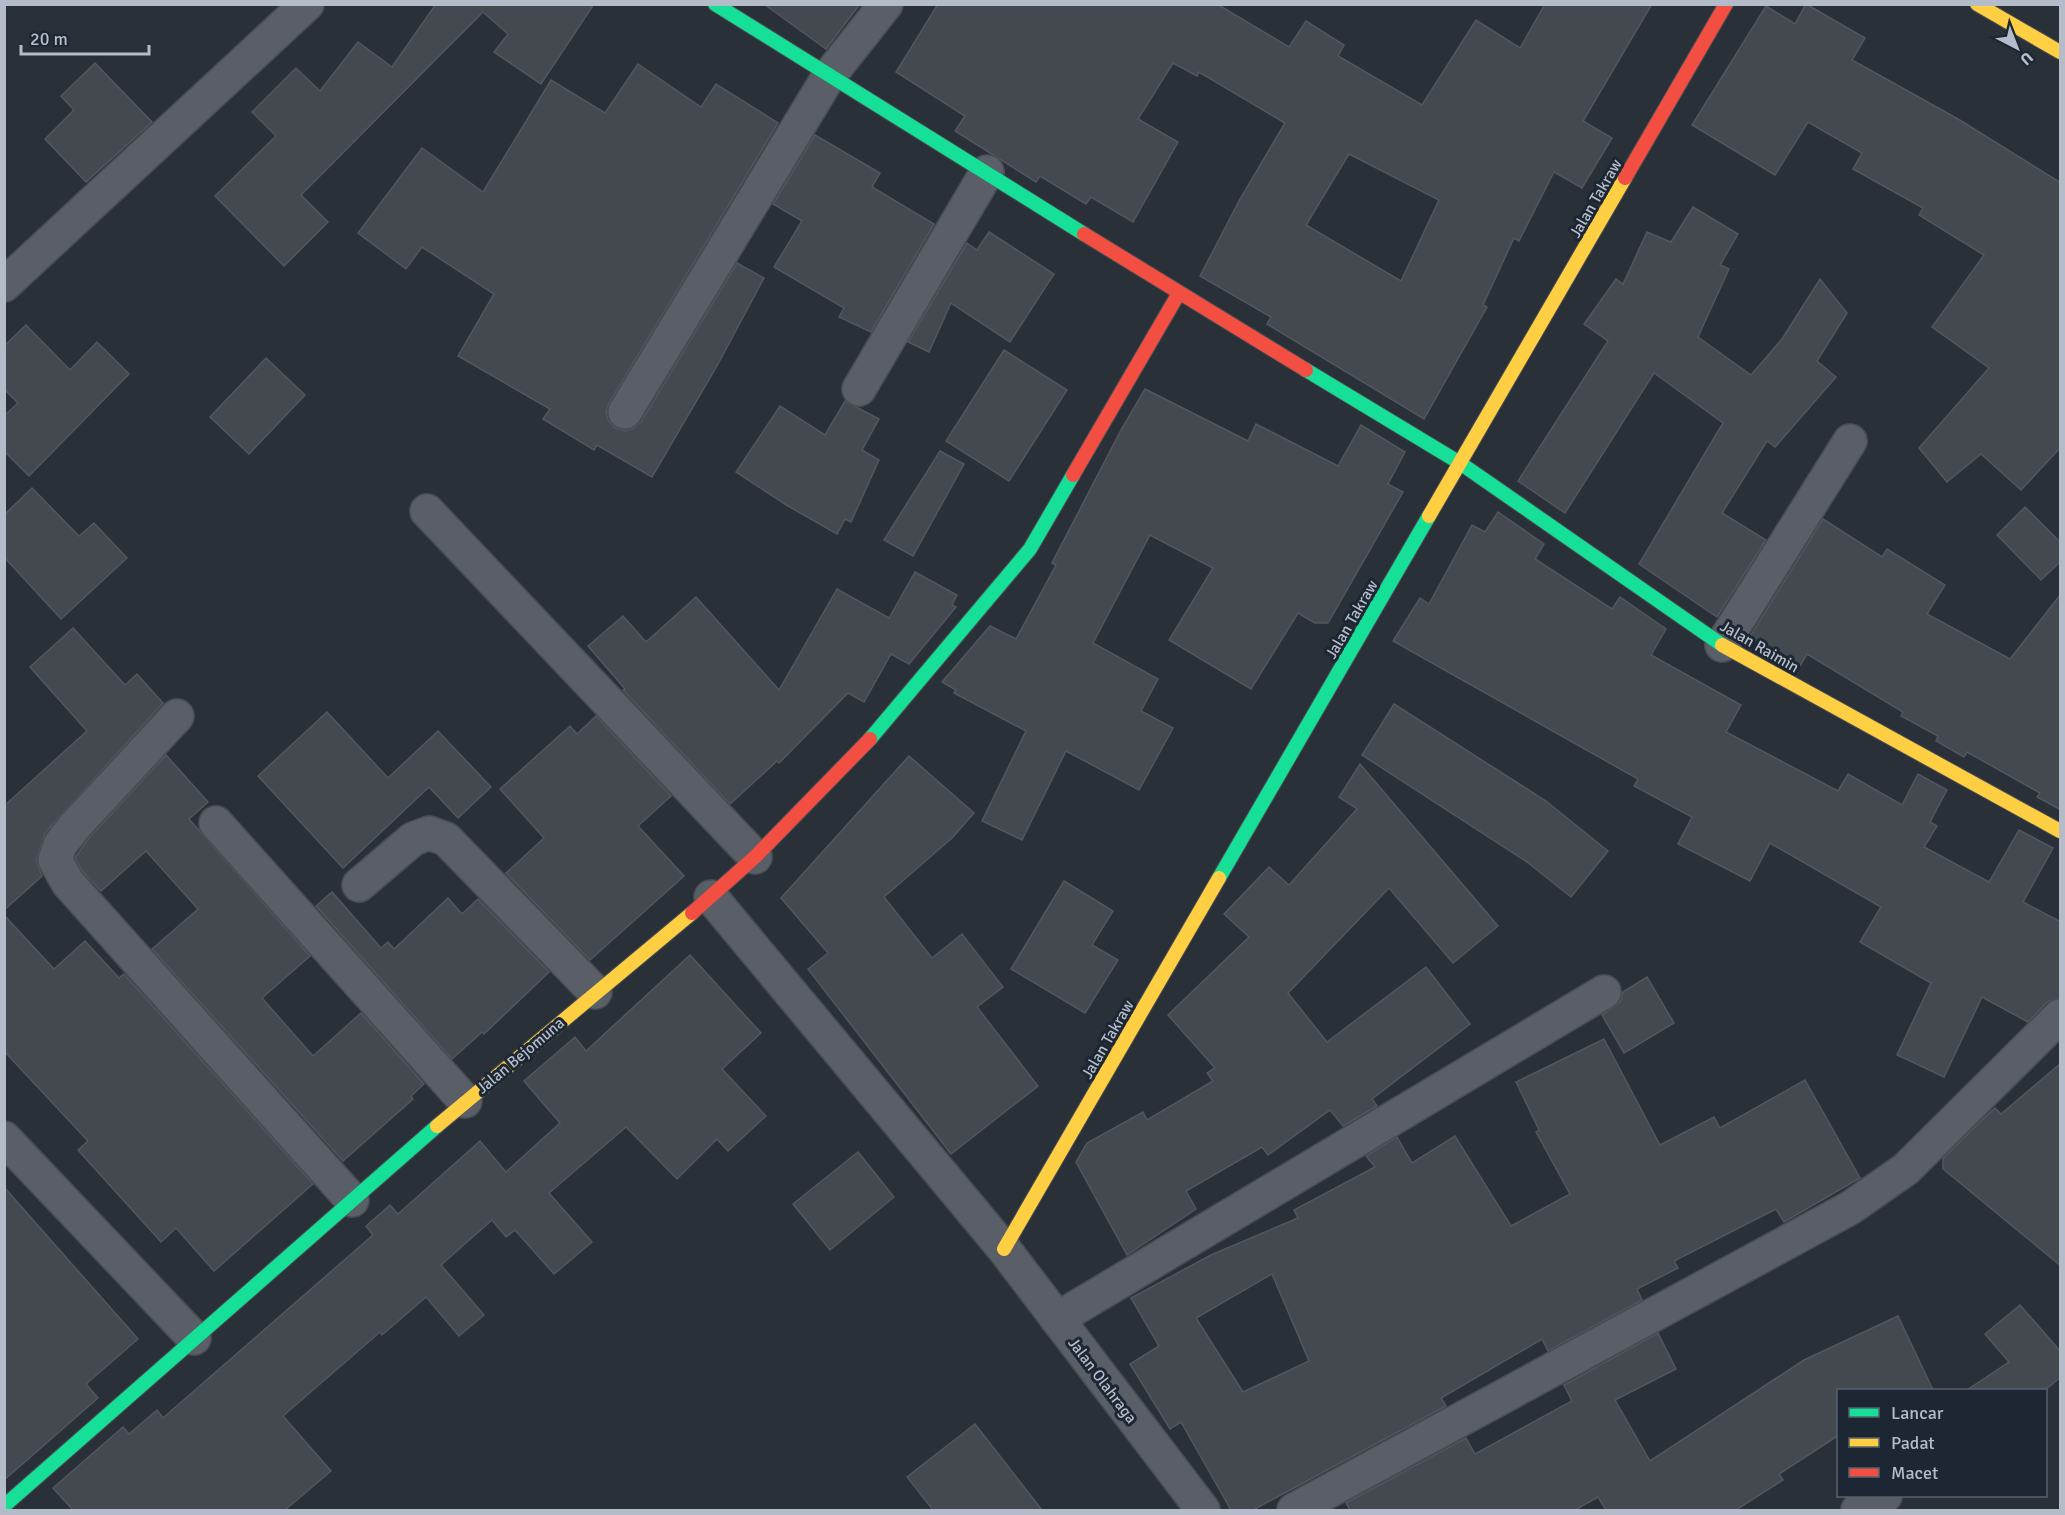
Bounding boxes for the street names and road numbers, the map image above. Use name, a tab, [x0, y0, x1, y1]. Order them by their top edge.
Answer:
street label: Jalan Takraw	[1565, 155, 1627, 242]
street label: Jalan Takraw	[1321, 576, 1383, 663]
street label: Jalan Raimin	[1717, 616, 1802, 677]
street label: Jalan Takraw	[1077, 996, 1139, 1083]
street label: Jalan Bejomuna	[473, 1013, 569, 1098]
street label: Jalan Olahraga	[1063, 1334, 1141, 1428]

